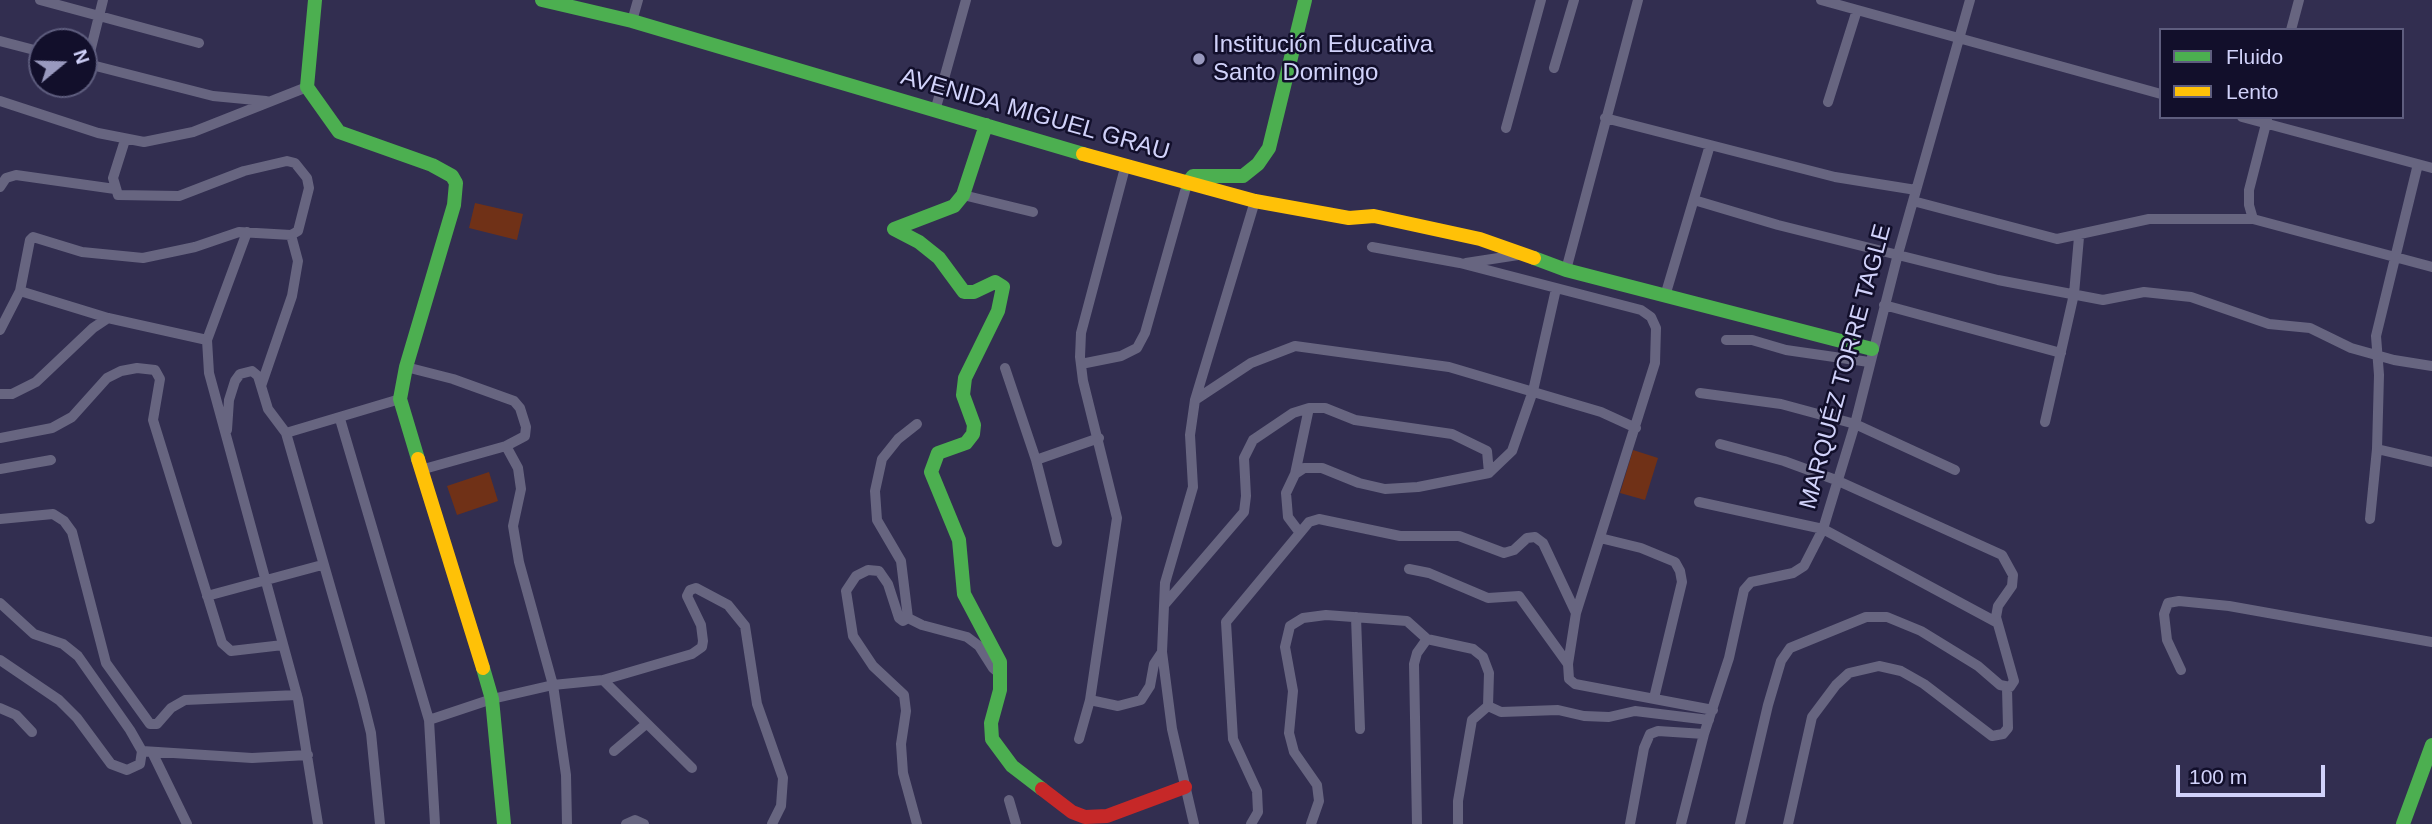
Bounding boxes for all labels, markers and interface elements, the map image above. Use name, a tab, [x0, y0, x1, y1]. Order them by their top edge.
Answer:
north arrow	[28, 28, 98, 98]
legend	[2159, 28, 2404, 119]
place label: Institución Educativa Santo Domingo	[1213, 31, 1433, 87]
text: Fluido	[2226, 45, 2283, 68]
text: N	[69, 47, 94, 67]
marker: Institución Educativa Santo Domingo	[1191, 51, 1207, 67]
street label: AVENIDA MIGUEL GRAU	[897, 63, 1173, 167]
text: Lento	[2226, 80, 2279, 103]
street label: MARQUÉZ TORRE TAGLE	[1794, 221, 1898, 513]
scale bar	[2180, 750, 2329, 794]
text: 100 m	[2189, 765, 2247, 788]

